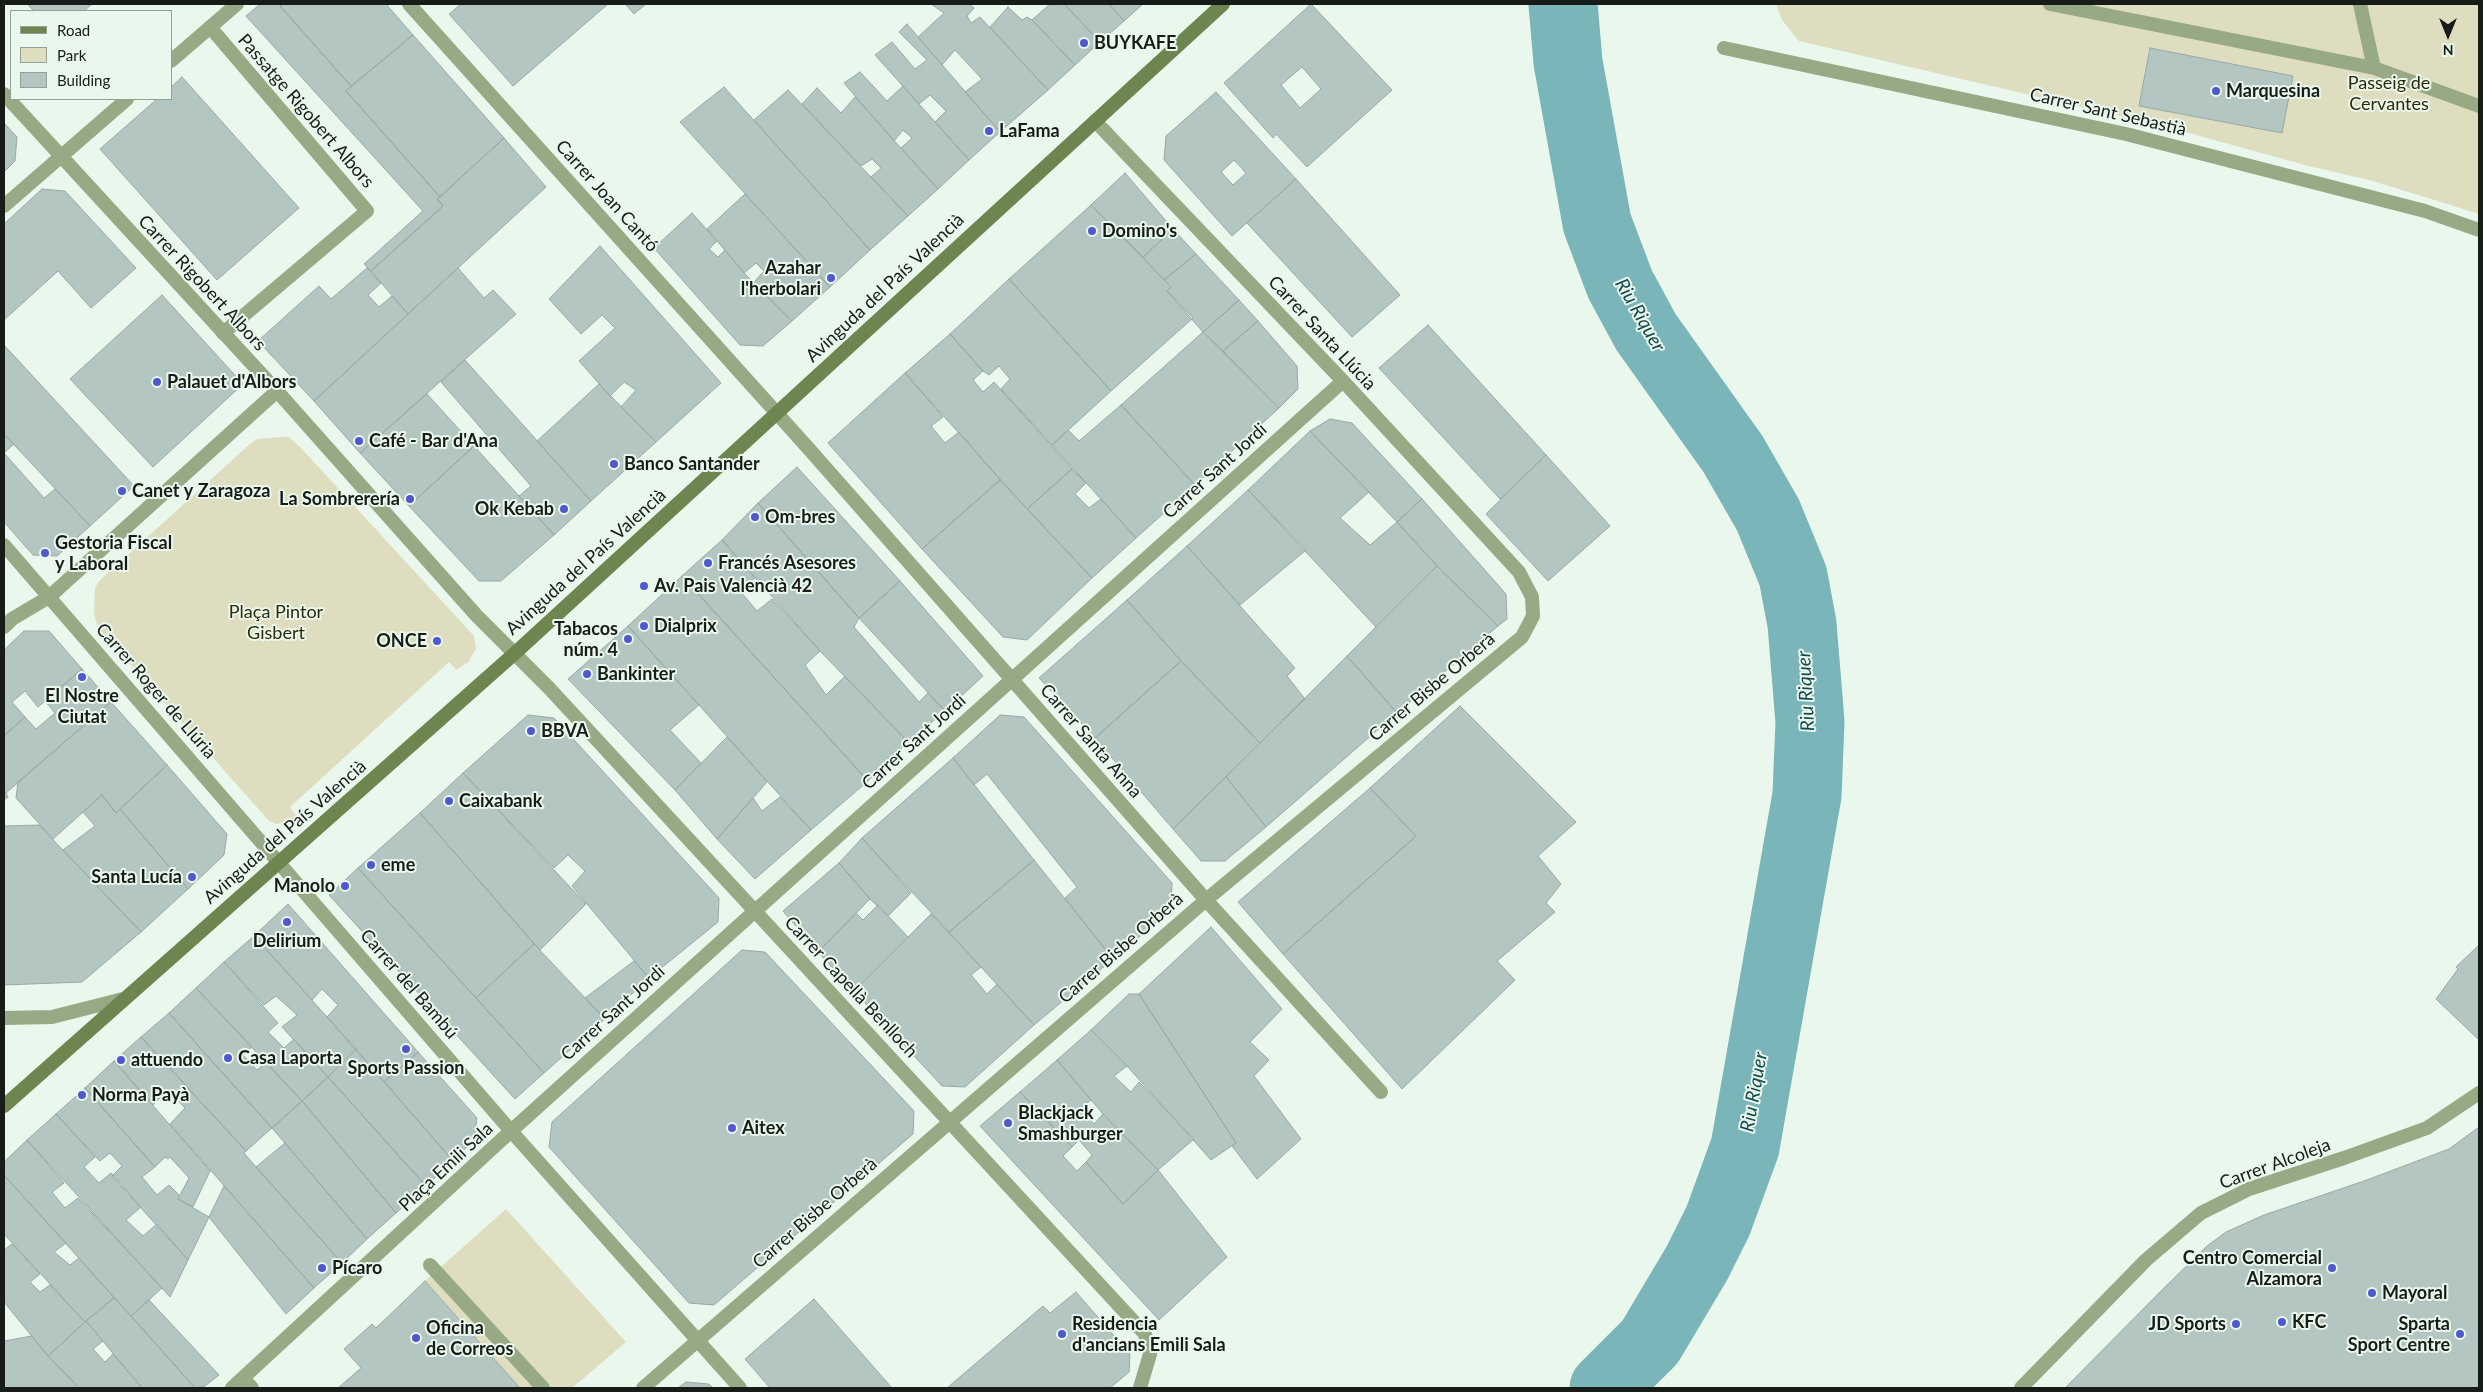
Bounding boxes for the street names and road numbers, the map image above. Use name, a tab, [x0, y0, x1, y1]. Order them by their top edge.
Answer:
street label: Passatge Rigobert Albors	[233, 30, 379, 192]
street label: Carrer Sant Sebastià	[2028, 83, 2188, 141]
street label: Carrer Joan Cantó	[551, 136, 663, 256]
street label: Avinguda del País Valencià	[801, 209, 969, 367]
street label: Carrer Rigobert Albors	[134, 211, 270, 355]
street label: Carrer Santa Llúcia	[1264, 271, 1380, 395]
street label: Carrer Sant Jordi	[1159, 419, 1271, 523]
street label: Avinguda del País Valencià	[501, 484, 671, 640]
street label: Carrer Roger de Llúria	[91, 619, 221, 763]
street label: Carrer Bisbe Orberà	[1365, 628, 1499, 746]
street label: Carrer Santa Anna	[1036, 680, 1146, 802]
street label: Carrer Sant Jordi	[858, 690, 970, 794]
street label: Avinguda del País Valencià	[199, 756, 371, 908]
street label: Carrer Bisbe Orberà	[1054, 888, 1188, 1008]
street label: Carrer Capellà Benlloch	[780, 912, 922, 1062]
street label: Carrer del Bambú	[356, 925, 462, 1043]
street label: Carrer Sant Jordi	[557, 961, 669, 1065]
street label: Plaça Emili Sala	[395, 1118, 497, 1216]
street label: Carrer Alcoleja	[2217, 1134, 2333, 1194]
street label: Carrer Bisbe Orberà	[748, 1153, 882, 1273]

